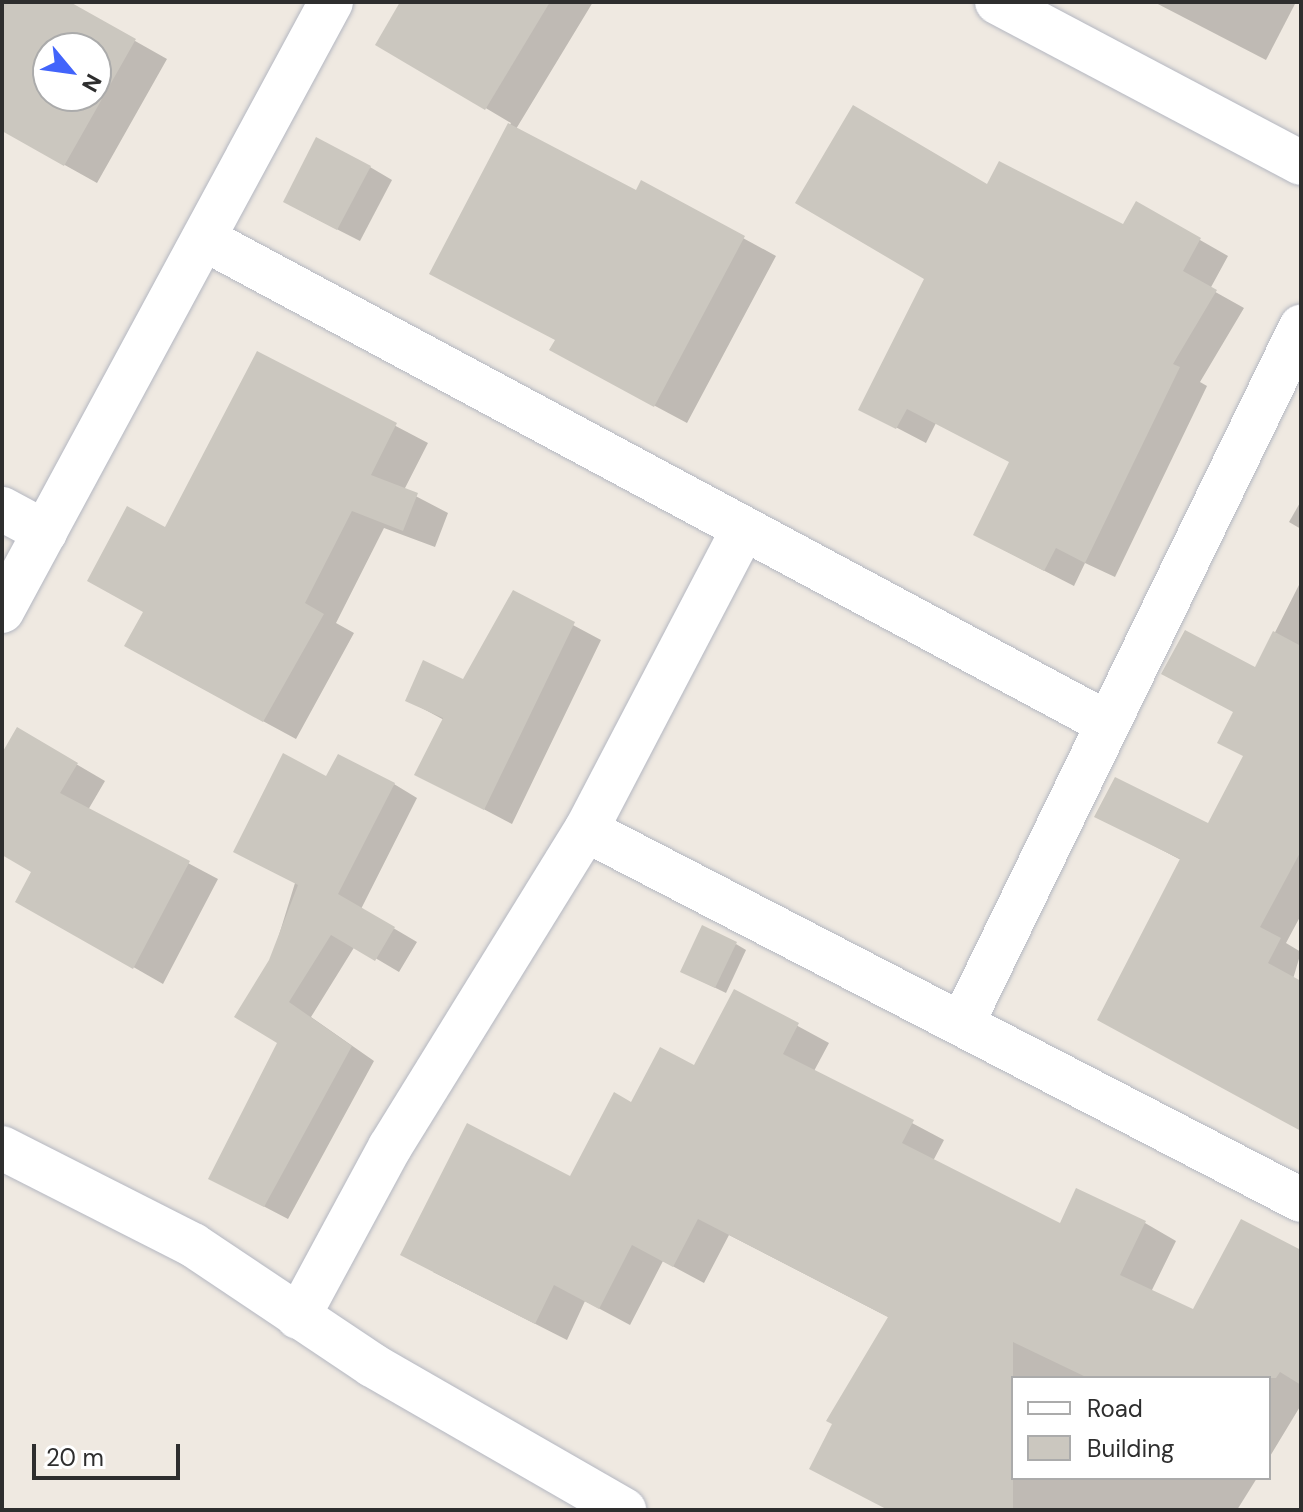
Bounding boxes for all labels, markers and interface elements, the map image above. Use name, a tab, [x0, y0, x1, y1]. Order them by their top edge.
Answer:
north arrow	[32, 32, 112, 112]
text: N	[75, 69, 108, 97]
legend	[1011, 1376, 1271, 1480]
text: Road	[1087, 1393, 1143, 1424]
scale bar	[36, 1428, 184, 1478]
text: Building	[1087, 1433, 1174, 1464]
text: 20 m	[46, 1442, 104, 1473]

